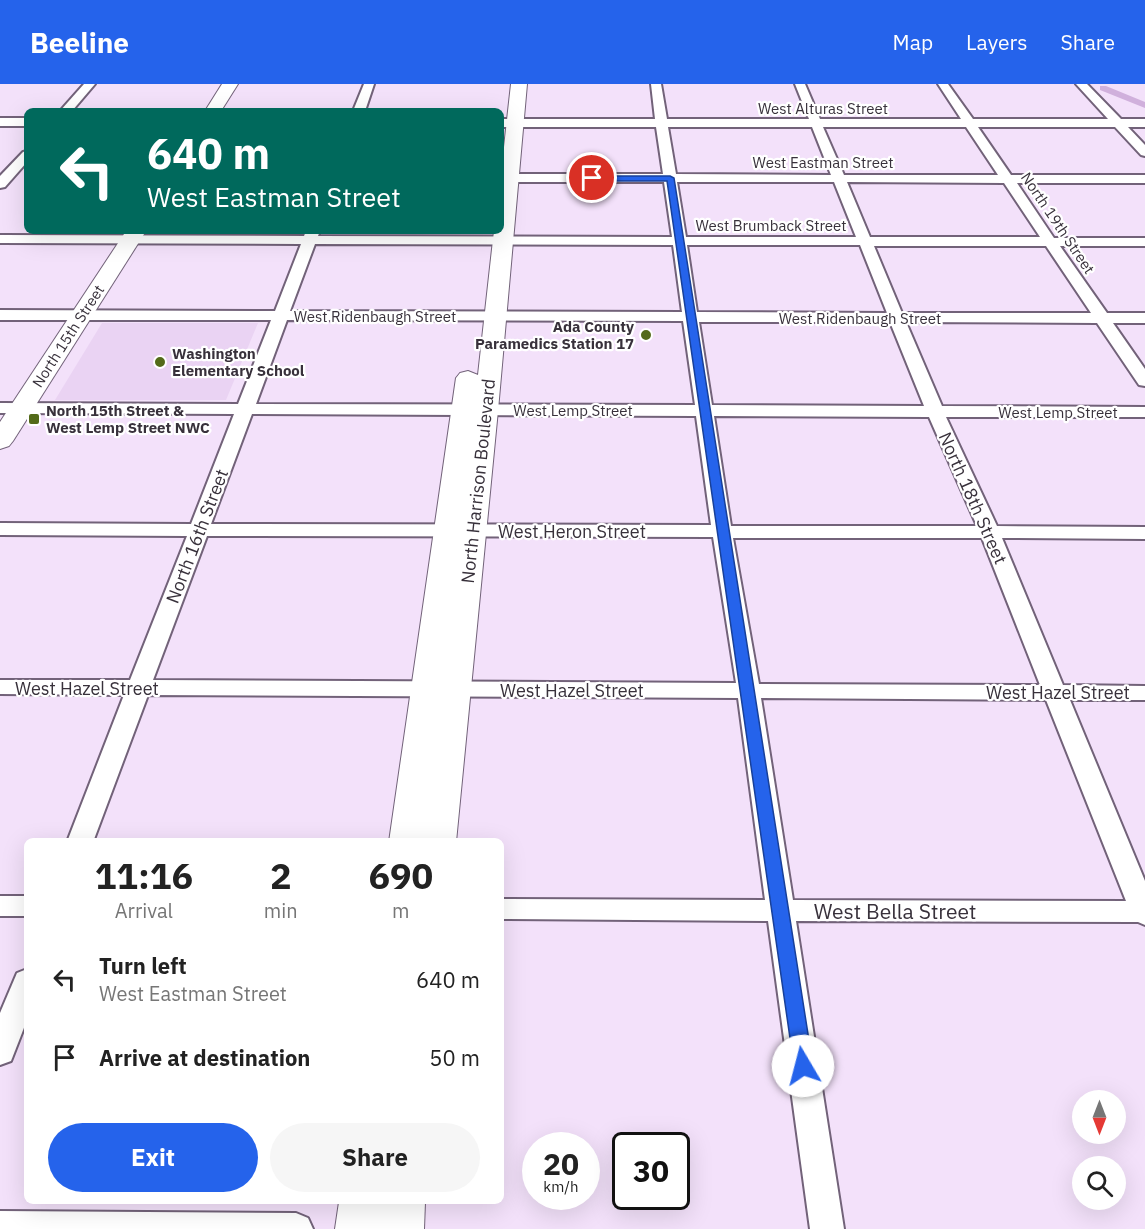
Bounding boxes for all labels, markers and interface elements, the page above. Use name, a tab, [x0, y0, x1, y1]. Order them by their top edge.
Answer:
text: Beeline	[30, 24, 129, 61]
text: Map	[893, 28, 933, 56]
text: Layers	[966, 28, 1028, 56]
text: Share	[1061, 28, 1115, 56]
street label: West Alturas Street	[758, 99, 888, 118]
text: 640 m	[147, 126, 270, 181]
icon: left	[48, 132, 126, 210]
pin	[566, 152, 617, 203]
street label: West Eastman Street	[753, 153, 893, 172]
icon: arrive	[575, 161, 608, 194]
street label: North 19th Street	[1017, 169, 1099, 277]
text: West Eastman Street	[147, 179, 401, 214]
street label: West Brumback Street	[695, 216, 847, 235]
street label: North 15th Street	[28, 281, 108, 391]
street label: West Ridenbaugh Street	[294, 307, 456, 326]
street label: West Ridenbaugh Street	[779, 309, 941, 328]
place label: Ada County Paramedics Station 17	[475, 317, 634, 353]
marker: Ada County Paramedics Station 17	[639, 328, 653, 342]
place label: Washington Elementary School	[172, 344, 305, 380]
marker: Washington Elementary School	[153, 355, 167, 369]
street label: North Harrison Boulevard	[456, 378, 500, 584]
place label: North 15th Street & West Lemp Street NWC	[46, 401, 210, 437]
street label: West Lemp Street	[513, 401, 633, 420]
street label: West Lemp Street	[998, 403, 1118, 422]
marker: North 15th Street & West Lemp Street NWC	[27, 412, 41, 426]
street label: North 18th Street	[934, 428, 1012, 568]
street label: North 16th Street	[161, 466, 233, 606]
street label: West Heron Street	[498, 520, 646, 543]
street label: West Hazel Street	[15, 677, 159, 700]
street label: West Hazel Street	[500, 679, 644, 702]
street label: West Hazel Street	[986, 681, 1130, 704]
text: 11:16	[95, 852, 193, 899]
text: 2	[270, 852, 292, 899]
text: 690	[368, 852, 433, 899]
text: Arrival	[115, 897, 173, 924]
text: min	[264, 897, 298, 924]
text: m	[392, 897, 410, 924]
street label: West Bella Street	[814, 897, 976, 925]
text: Turn left	[99, 951, 187, 980]
icon: left	[48, 963, 81, 996]
text: 640 m	[416, 965, 480, 994]
text: West Eastman Street	[99, 980, 287, 1007]
position arrow	[771, 1034, 835, 1098]
icon: arrive	[48, 1041, 81, 1074]
text: Arrive at destination	[99, 1043, 310, 1072]
text: 50 m	[429, 1043, 480, 1072]
north arrow	[1072, 1090, 1126, 1144]
map controls	[1072, 1090, 1126, 1210]
button: Exit	[48, 1123, 258, 1192]
button: Share	[270, 1123, 480, 1192]
speed limit sign: 30	[612, 1132, 690, 1210]
text: 20	[543, 1144, 579, 1183]
button: search	[1072, 1156, 1126, 1210]
text: km/h	[543, 1177, 579, 1196]

